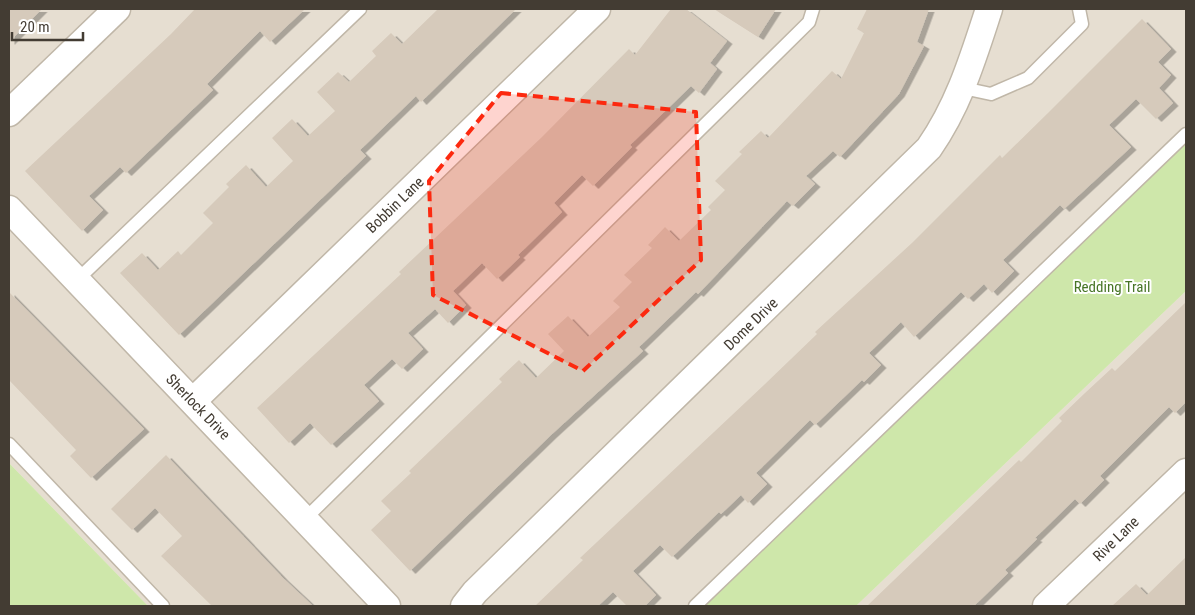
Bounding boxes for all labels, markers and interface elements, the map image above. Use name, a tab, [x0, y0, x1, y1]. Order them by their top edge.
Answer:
scale bar	[12, 10, 84, 42]
text: 20 m	[20, 18, 50, 36]
street label: Bobbin Lane	[362, 173, 428, 237]
park label: Redding Trail	[1074, 278, 1150, 296]
street label: Dome Drive	[720, 294, 782, 354]
street label: Sherlock Drive	[162, 370, 234, 444]
street label: Rive Lane	[1089, 513, 1143, 565]

